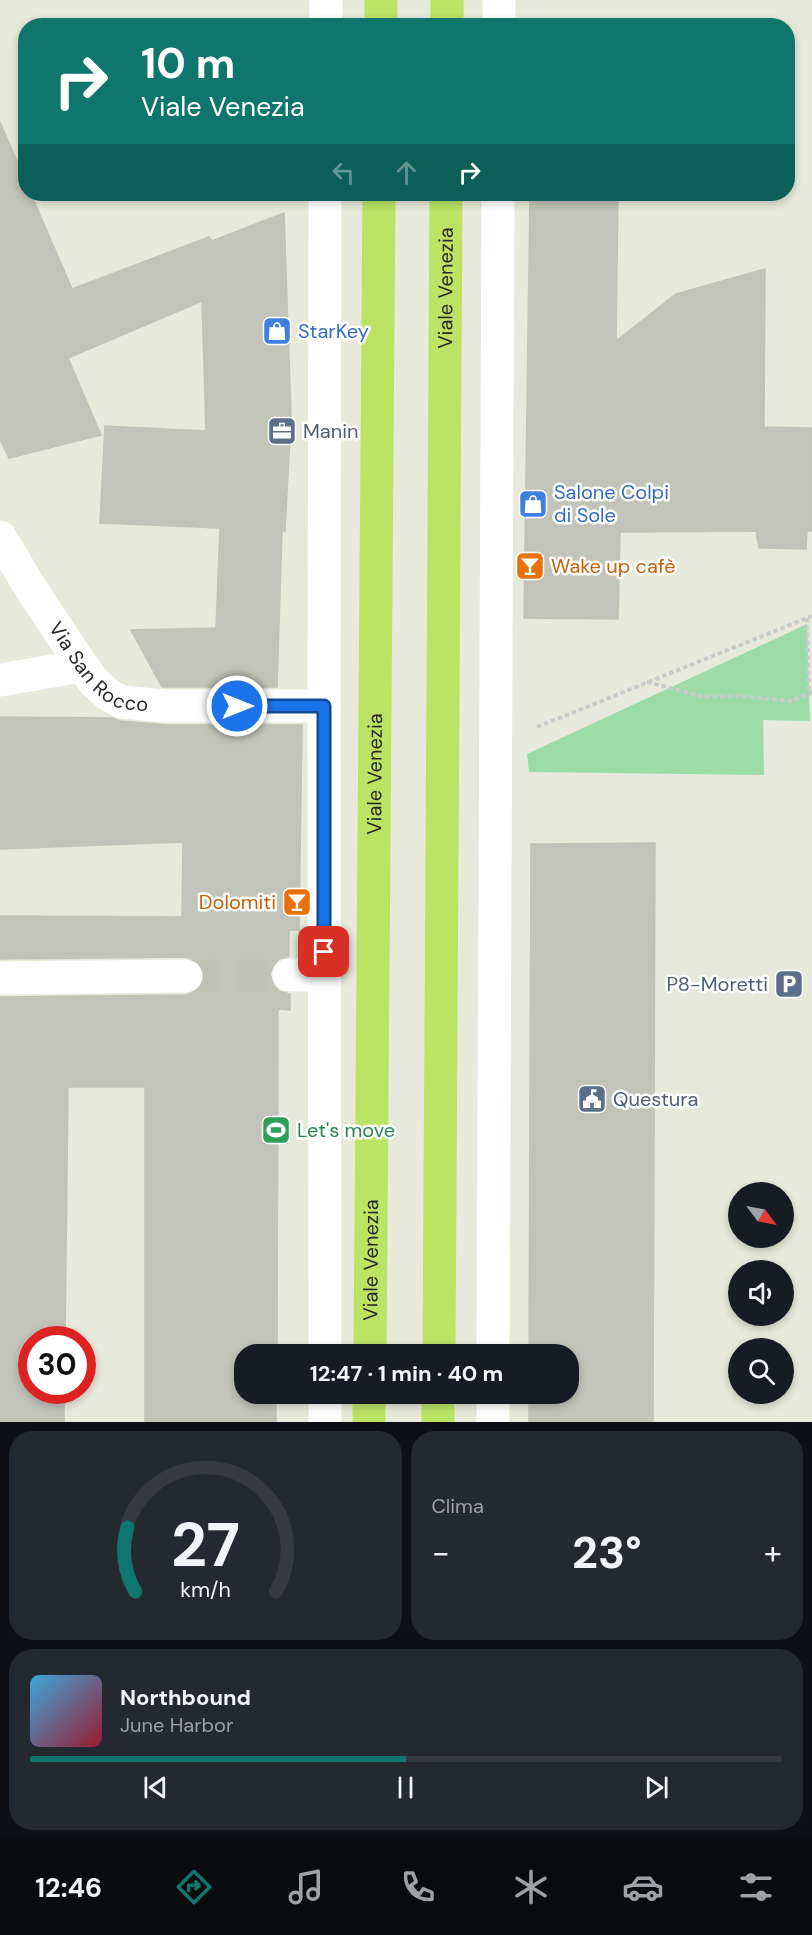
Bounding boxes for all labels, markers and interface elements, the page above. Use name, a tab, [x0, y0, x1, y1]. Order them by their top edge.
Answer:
text: 10 m	[141, 36, 235, 91]
icon: right	[42, 42, 120, 120]
text: Viale Venezia	[141, 89, 305, 124]
icon: left	[327, 156, 360, 189]
icon: ahead	[390, 156, 423, 189]
icon: right	[453, 156, 486, 189]
street label: Viale Venezia	[432, 227, 459, 349]
shop icon: StarKey	[261, 315, 293, 347]
place label: StarKey	[298, 318, 369, 344]
office icon: Manin	[266, 415, 298, 447]
place label: Manin	[303, 418, 358, 444]
place label: Salone Colpi di Sole	[554, 479, 669, 528]
shop icon: Salone Colpi di Sole	[517, 488, 549, 520]
bar icon: Wake up cafè	[514, 550, 546, 582]
place label: Wake up cafè	[551, 553, 676, 579]
street label: Via San Rocco	[43, 616, 149, 717]
position arrow	[205, 674, 269, 738]
street label: Viale Venezia	[361, 713, 388, 835]
bar icon: Dolomiti	[281, 886, 313, 918]
place label: Dolomiti	[199, 889, 276, 915]
pin	[298, 926, 349, 977]
icon: arrive	[307, 935, 340, 968]
parking icon: P8-Moretti	[773, 968, 805, 1000]
place label: P8-Moretti	[666, 971, 768, 997]
public building icon: Questura	[576, 1083, 608, 1115]
place label: Questura	[613, 1086, 698, 1112]
sports icon: Let's move	[260, 1114, 292, 1146]
place label: Let's move	[297, 1117, 395, 1143]
north arrow	[728, 1182, 794, 1248]
map controls	[728, 1182, 794, 1404]
street label: Viale Venezia	[357, 1199, 384, 1321]
button: sound	[728, 1260, 794, 1326]
speed limit sign: 30	[18, 1326, 96, 1404]
button: search	[728, 1338, 794, 1404]
text: 12:47 · 1 min · 40 m	[310, 1359, 503, 1388]
text: Clima	[432, 1493, 484, 1519]
text: 27	[171, 1504, 240, 1585]
text: 23°	[572, 1523, 641, 1582]
text: −	[432, 1531, 450, 1574]
text: +	[764, 1531, 782, 1574]
text: km/h	[180, 1577, 231, 1605]
text: Northbound	[120, 1683, 251, 1712]
text: June Harbor	[120, 1712, 233, 1738]
icon: previous	[139, 1771, 172, 1804]
icon: pause	[389, 1771, 422, 1804]
icon: next	[640, 1771, 673, 1804]
icon: directions	[173, 1866, 215, 1908]
icon: music	[285, 1866, 327, 1908]
icon: phone	[397, 1866, 439, 1908]
icon: climate	[510, 1866, 552, 1908]
icon: car	[622, 1866, 664, 1908]
icon: filters	[735, 1866, 777, 1908]
text: 12:46	[35, 1870, 102, 1905]

